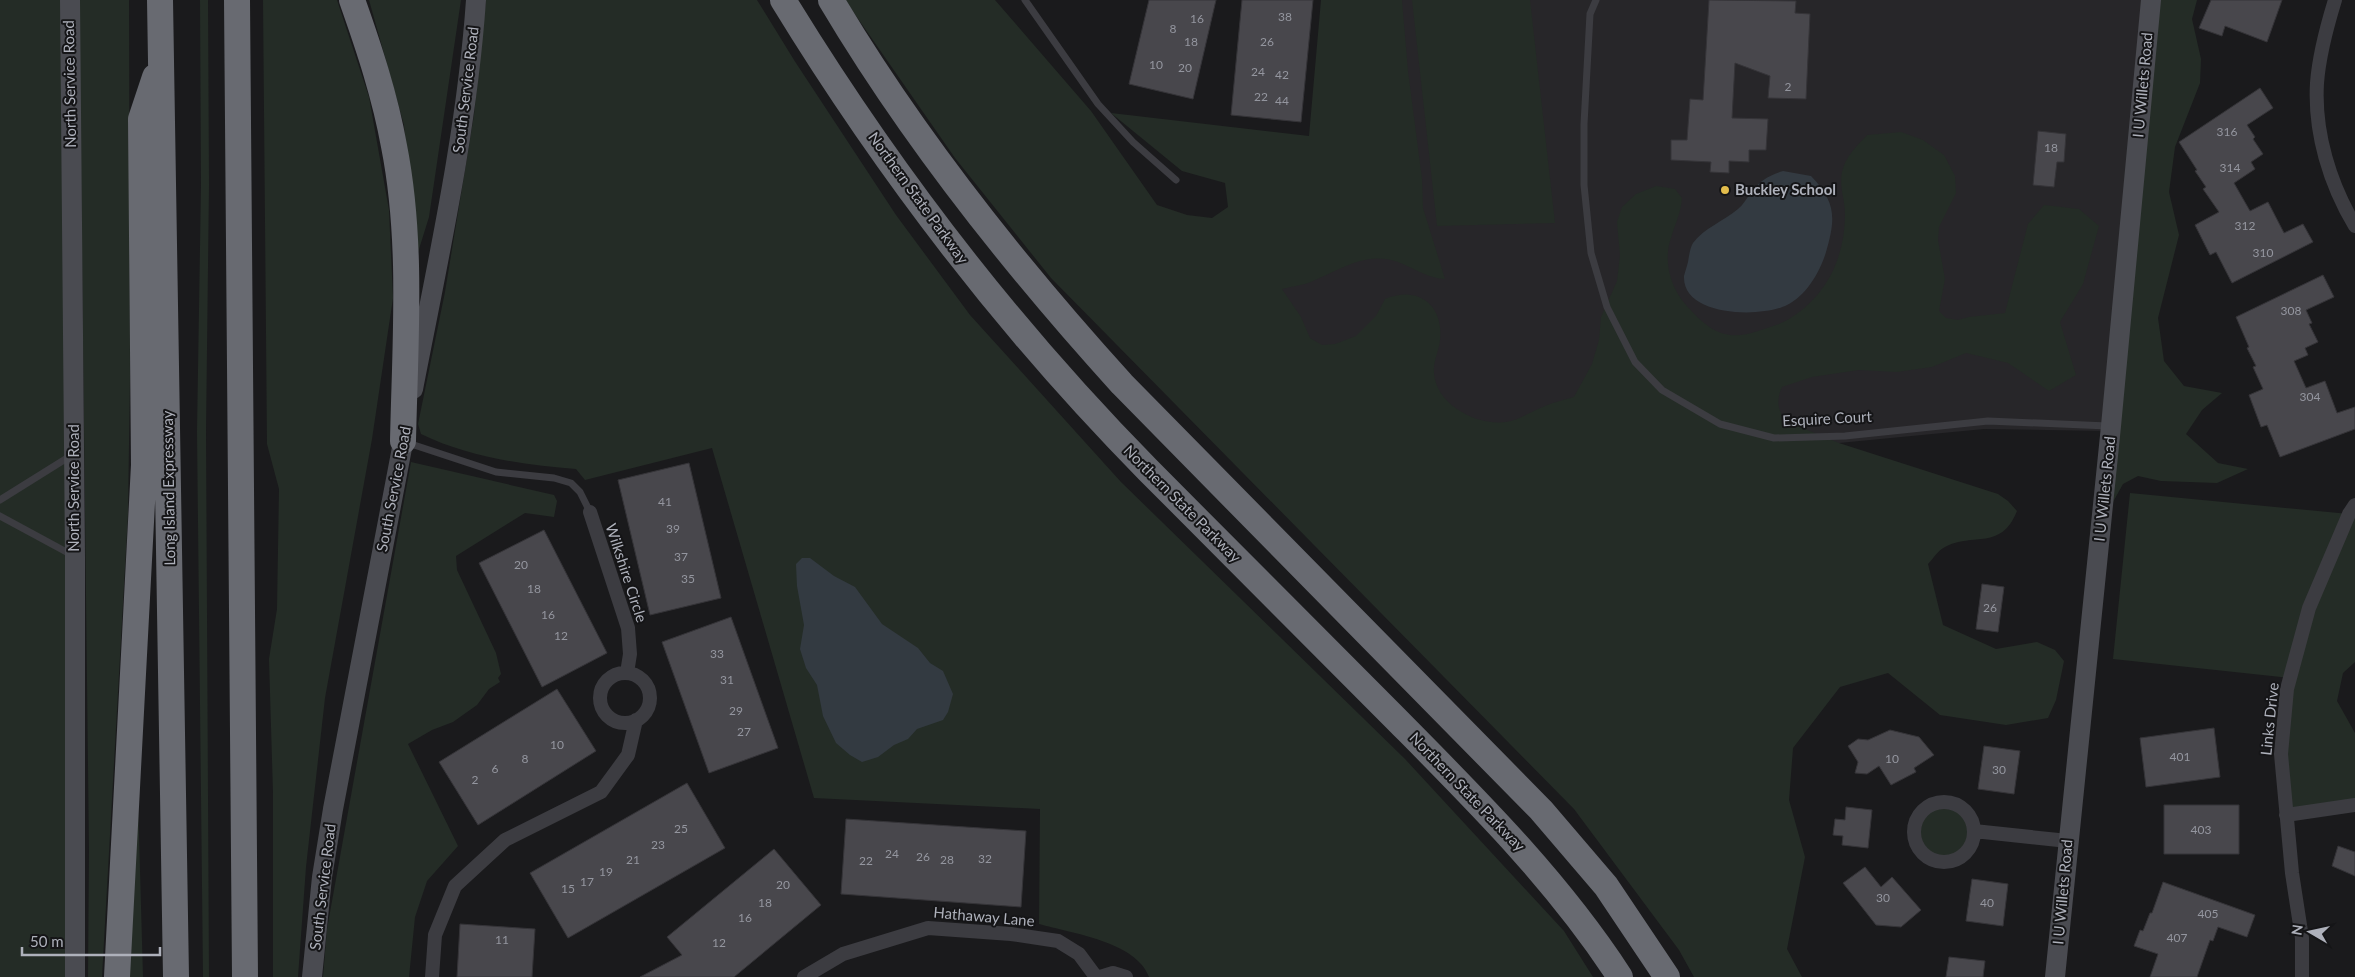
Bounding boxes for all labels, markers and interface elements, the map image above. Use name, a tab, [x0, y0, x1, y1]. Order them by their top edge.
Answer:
house number: 38	[1278, 9, 1292, 24]
house number: 16	[1190, 11, 1204, 26]
street label: North Service Road	[59, 20, 79, 148]
house number: 8	[1170, 21, 1177, 36]
street label: South Service Road	[448, 26, 482, 154]
street label: I U Willets Road	[2128, 31, 2156, 138]
house number: 18	[1184, 34, 1198, 49]
house number: 26	[1260, 34, 1274, 49]
house number: 10	[1149, 57, 1163, 72]
house number: 20	[1178, 60, 1192, 75]
house number: 24	[1251, 64, 1265, 79]
house number: 42	[1275, 67, 1289, 82]
house number: 2	[1785, 79, 1792, 94]
house number: 22	[1254, 89, 1268, 104]
house number: 44	[1275, 93, 1289, 108]
house number: 316	[2217, 124, 2237, 139]
street label: Northern State Parkway	[865, 128, 973, 267]
house number: 18	[2044, 140, 2058, 155]
house number: 314	[2220, 160, 2240, 175]
place label: Buckley School	[1735, 180, 1836, 198]
marker: Buckley School	[1719, 184, 1731, 196]
house number: 312	[2235, 218, 2255, 233]
house number: 310	[2253, 245, 2273, 260]
house number: 308	[2281, 303, 2301, 318]
house number: 304	[2300, 389, 2320, 404]
street label: Esquire Court	[1782, 407, 1873, 429]
street label: Long Island Expressway	[158, 410, 178, 566]
street label: North Service Road	[64, 424, 82, 552]
street label: South Service Road	[372, 425, 414, 553]
street label: I U Willets Road	[2090, 435, 2118, 542]
street label: Northern State Parkway	[1120, 441, 1245, 566]
house number: 41	[658, 494, 672, 509]
street label: Wilkshire Circle	[602, 521, 651, 625]
house number: 39	[666, 521, 680, 536]
house number: 37	[674, 549, 688, 564]
house number: 20	[514, 557, 528, 572]
house number: 35	[681, 571, 695, 586]
house number: 18	[527, 581, 541, 596]
house number: 26	[1983, 600, 1997, 615]
house number: 16	[541, 607, 555, 622]
house number: 12	[554, 628, 568, 643]
house number: 33	[710, 646, 724, 661]
house number: 31	[720, 672, 734, 687]
street label: Links Drive	[2256, 681, 2282, 756]
house number: 29	[729, 703, 743, 718]
house number: 27	[737, 724, 751, 739]
street label: Northern State Parkway	[1406, 728, 1529, 855]
house number: 10	[550, 737, 564, 752]
house number: 401	[2170, 749, 2190, 764]
house number: 8	[522, 751, 529, 766]
house number: 10	[1885, 751, 1899, 766]
house number: 6	[492, 761, 499, 776]
house number: 30	[1992, 762, 2006, 777]
house number: 2	[472, 772, 479, 787]
house number: 25	[674, 821, 688, 836]
house number: 403	[2191, 822, 2211, 837]
street label: South Service Road	[305, 823, 339, 951]
house number: 23	[651, 837, 665, 852]
street label: I U Willets Road	[2048, 838, 2076, 945]
house number: 24	[885, 846, 899, 861]
house number: 26	[916, 849, 930, 864]
house number: 32	[978, 851, 992, 866]
house number: 21	[626, 852, 640, 867]
house number: 28	[940, 852, 954, 867]
house number: 22	[859, 853, 873, 868]
house number: 19	[599, 864, 613, 879]
house number: 17	[580, 874, 594, 889]
house number: 20	[776, 877, 790, 892]
house number: 15	[561, 881, 575, 896]
house number: 30	[1876, 890, 1890, 905]
house number: 18	[758, 895, 772, 910]
house number: 40	[1980, 895, 1994, 910]
street label: Hathaway Lane	[933, 903, 1035, 929]
house number: 405	[2198, 906, 2218, 921]
north arrow	[2285, 907, 2335, 957]
house number: 16	[738, 910, 752, 925]
text: N	[2287, 923, 2306, 937]
scale bar	[22, 924, 160, 956]
house number: 407	[2167, 930, 2187, 945]
text: 50 m	[30, 932, 64, 950]
house number: 11	[495, 932, 509, 947]
house number: 12	[712, 935, 726, 950]

